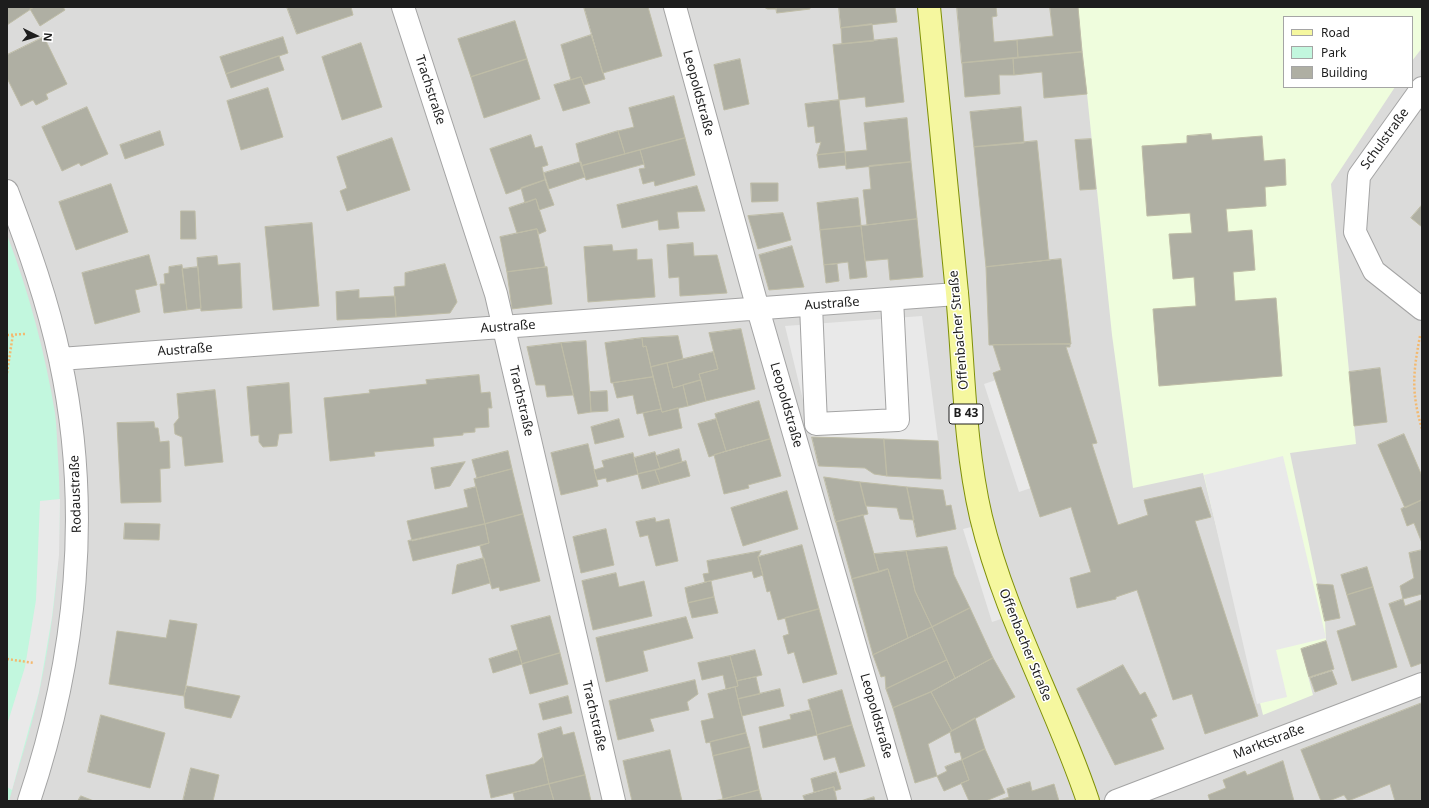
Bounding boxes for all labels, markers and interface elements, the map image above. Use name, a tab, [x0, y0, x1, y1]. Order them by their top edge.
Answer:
north arrow	[16, 16, 56, 56]
legend	[1283, 16, 1413, 88]
text: Road	[1321, 24, 1350, 41]
text: N	[41, 32, 56, 42]
text: Park	[1321, 44, 1346, 61]
street label: Leopoldstraße	[679, 48, 717, 138]
street label: Trachstraße	[411, 53, 449, 127]
text: Building	[1321, 64, 1368, 81]
street label: Schulstraße	[1358, 105, 1412, 173]
street label: Offenbacher Straße	[946, 270, 972, 390]
street label: Austraße	[804, 294, 860, 314]
street label: Austraße	[480, 317, 536, 337]
street label: Austraße	[157, 340, 213, 360]
street label: Leopoldstraße	[766, 361, 806, 449]
street label: Trachstraße	[505, 364, 537, 438]
road number: B 43	[949, 404, 983, 424]
street label: Rodaustraße	[67, 455, 85, 533]
street label: Offenbacher Straße	[995, 587, 1055, 703]
street label: Leopoldstraße	[856, 672, 896, 760]
street label: Trachstraße	[578, 679, 610, 753]
street label: Marktstraße	[1231, 721, 1307, 763]

